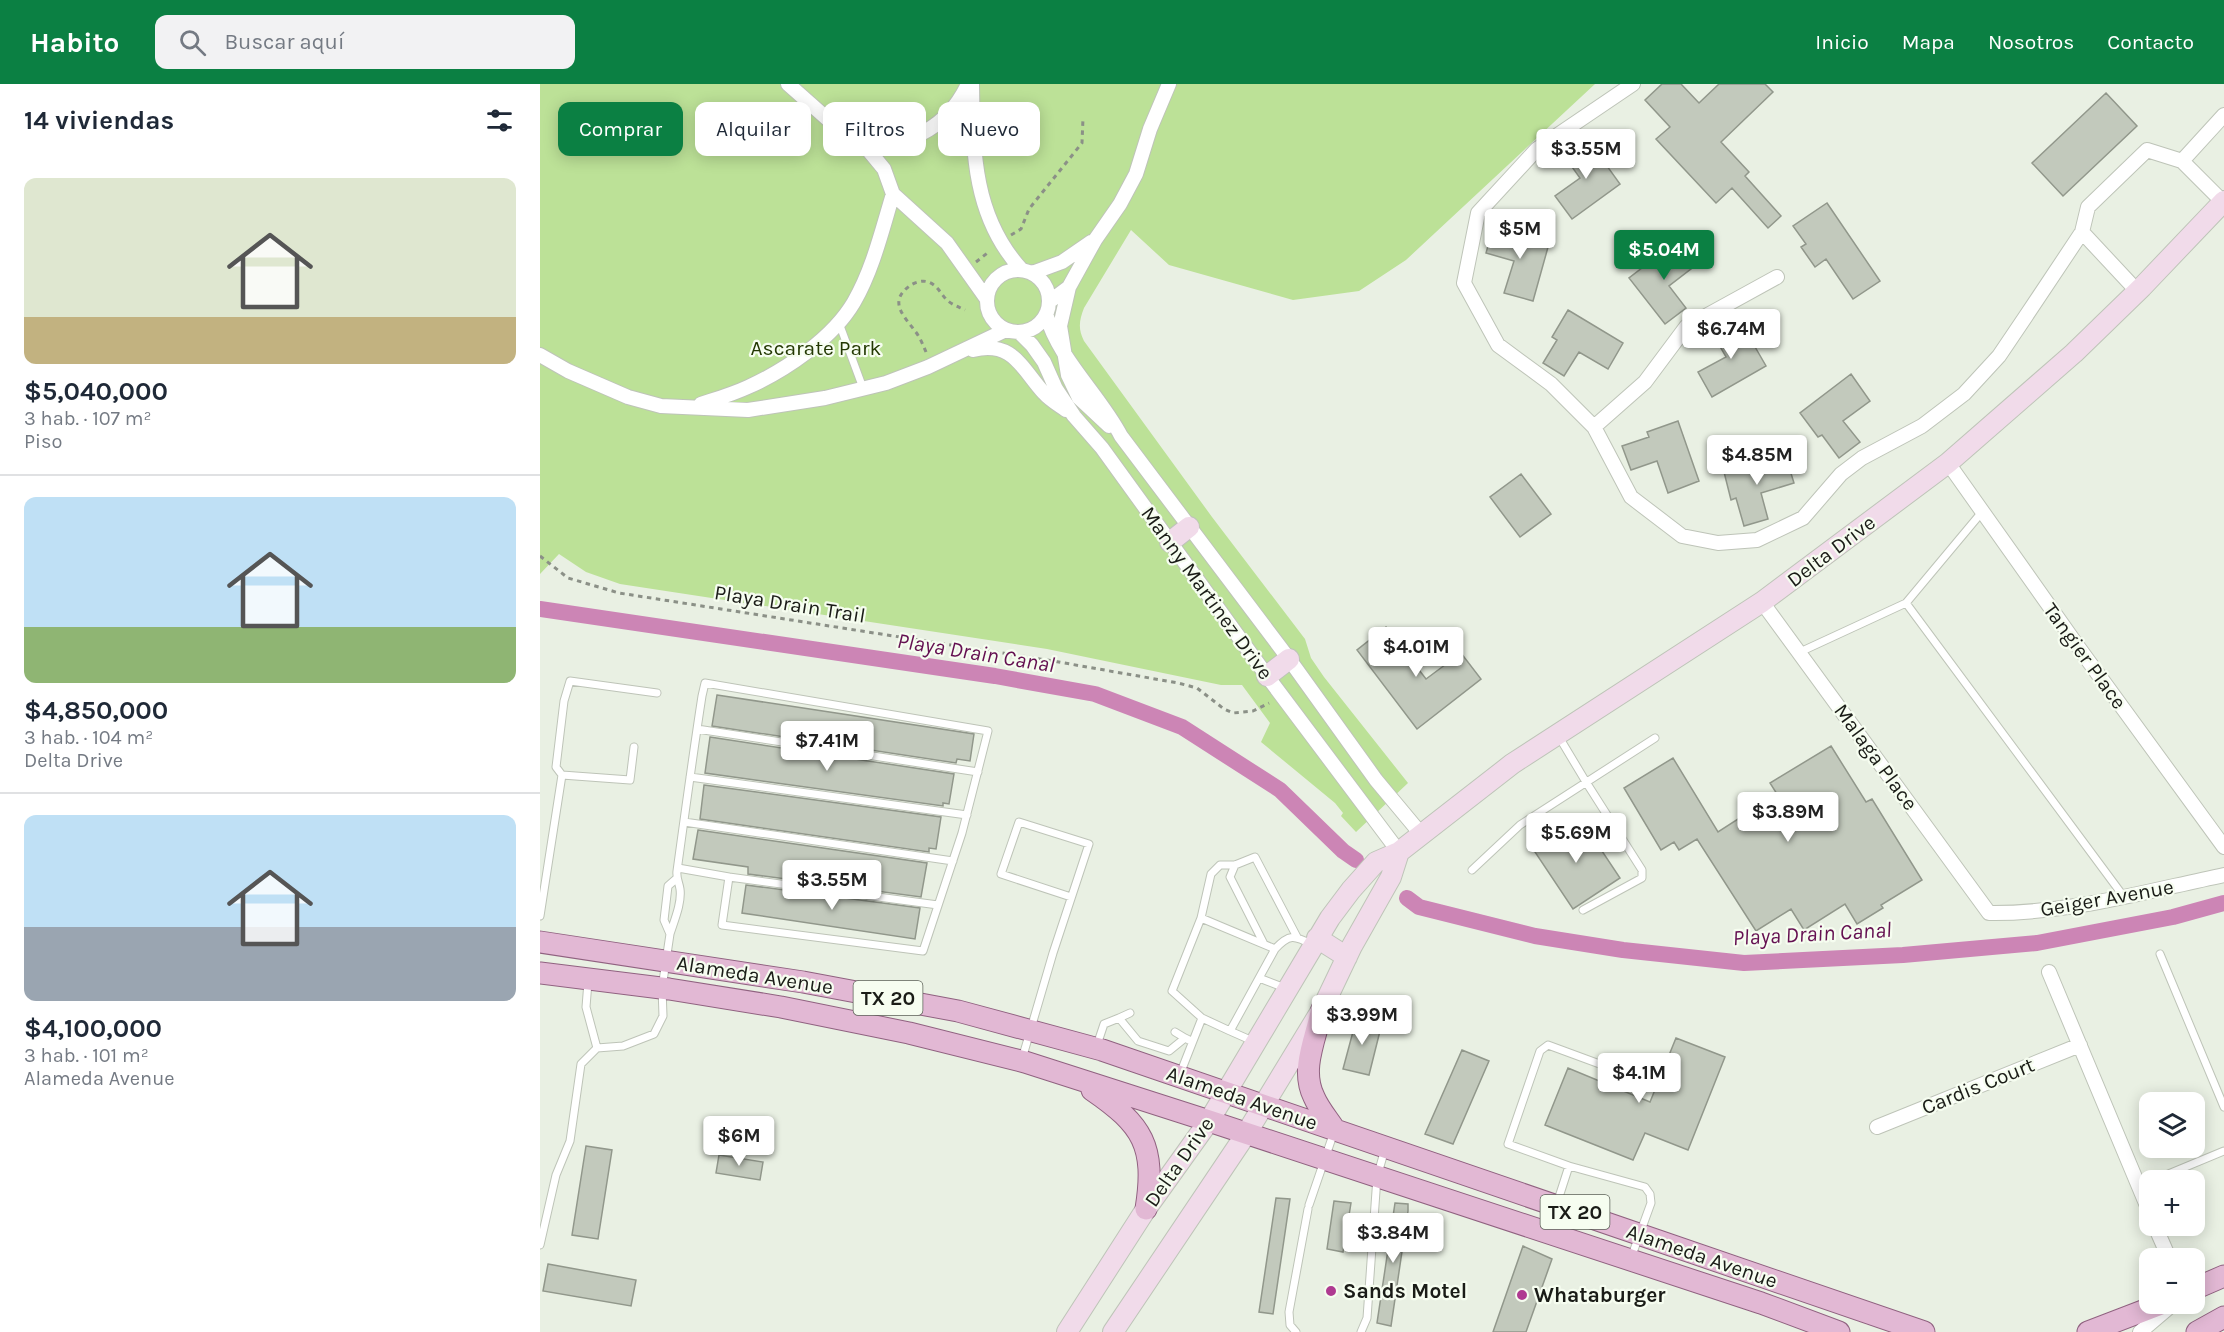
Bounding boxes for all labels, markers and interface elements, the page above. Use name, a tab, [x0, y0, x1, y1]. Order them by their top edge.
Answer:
search box	[155, 15, 575, 69]
text: Habito	[30, 26, 119, 59]
icon: search	[176, 26, 209, 59]
text: Buscar aquí	[224, 29, 344, 55]
text: Inicio	[1815, 30, 1869, 54]
text: Mapa	[1902, 30, 1955, 54]
text: Nosotros	[1988, 30, 2074, 54]
text: Contacto	[2107, 30, 2194, 54]
chip: Comprar	[558, 102, 683, 156]
chip: Alquilar	[695, 102, 811, 156]
chip: Filtros	[823, 102, 926, 156]
chip: Nuevo	[938, 102, 1040, 156]
icon: filters	[483, 104, 516, 137]
text: 14 viviendas	[24, 105, 174, 136]
pin: $3.55M	[1537, 129, 1635, 180]
text: $3.55M	[1550, 137, 1622, 160]
pin: $5M	[1491, 209, 1549, 260]
icon: home	[216, 217, 324, 325]
text: $5M	[1499, 217, 1541, 240]
pin: $5.04M	[1615, 230, 1713, 281]
text: $5.04M	[1628, 238, 1700, 261]
pin: $6.74M	[1682, 309, 1780, 360]
text: $6.74M	[1696, 317, 1766, 340]
park label: Ascarate Park	[751, 336, 882, 360]
text: $5,040,000	[24, 376, 168, 407]
text: 3 hab. · 107 m²	[24, 407, 151, 430]
text: Piso	[24, 430, 62, 453]
pin: $4.85M	[1708, 435, 1806, 486]
text: $4.85M	[1721, 443, 1793, 466]
street label: Manny Martinez Drive	[1136, 502, 1278, 684]
street label: Delta Drive	[1782, 510, 1880, 592]
icon: home	[216, 536, 324, 644]
street label: Playa Drain Trail	[713, 580, 867, 628]
street label: Tangier Place	[2039, 598, 2131, 714]
pin: $4.01M	[1367, 627, 1465, 678]
water label: Playa Drain Canal	[895, 628, 1057, 678]
text: $4.01M	[1382, 635, 1450, 658]
text: $4,850,000	[24, 695, 168, 726]
street label: Malaga Place	[1829, 699, 1923, 815]
pin: $7.41M	[778, 721, 876, 772]
text: 3 hab. · 104 m²	[24, 726, 153, 749]
text: $7.41M	[795, 729, 859, 752]
text: Delta Drive	[24, 749, 123, 772]
pin: $3.89M	[1739, 792, 1837, 843]
text: $3.89M	[1751, 800, 1825, 823]
pin: $5.69M	[1527, 813, 1625, 864]
text: $5.69M	[1540, 821, 1612, 844]
icon: home	[216, 854, 324, 962]
pin: $3.55M	[783, 860, 881, 911]
text: $3.55M	[796, 868, 868, 891]
street label: Geiger Avenue	[2038, 874, 2176, 922]
water label: Playa Drain Canal	[1732, 917, 1892, 951]
street label: Alameda Avenue	[675, 951, 835, 999]
road number: TX 20	[854, 981, 922, 1015]
pin: $3.99M	[1313, 995, 1411, 1046]
text: $3.99M	[1326, 1003, 1398, 1026]
text: $4,100,000	[24, 1013, 162, 1044]
text: 3 hab. · 101 m²	[24, 1044, 149, 1067]
street label: Cardis Court	[1918, 1052, 2038, 1119]
pin: $4.1M	[1597, 1053, 1681, 1104]
street label: Alameda Avenue	[1163, 1061, 1321, 1135]
text: $4.1M	[1612, 1061, 1666, 1084]
text: Alameda Avenue	[24, 1067, 175, 1090]
map controls	[2139, 1092, 2205, 1314]
button: layers	[2139, 1092, 2205, 1158]
street label: Delta Drive	[1139, 1113, 1219, 1211]
pin: $6M	[710, 1116, 768, 1167]
text: $6M	[717, 1124, 761, 1147]
button: +	[2139, 1170, 2205, 1236]
road number: TX 20	[1540, 1195, 1610, 1229]
pin: $3.84M	[1344, 1213, 1442, 1264]
street label: Alameda Avenue	[1623, 1219, 1781, 1293]
text: $3.84M	[1357, 1221, 1429, 1244]
button: −	[2139, 1248, 2205, 1314]
place label: Sands Motel	[1343, 1279, 1467, 1303]
place label: Whataburger	[1534, 1283, 1666, 1307]
marker: Sands Motel	[1324, 1284, 1338, 1298]
marker: Whataburger	[1515, 1288, 1529, 1302]

